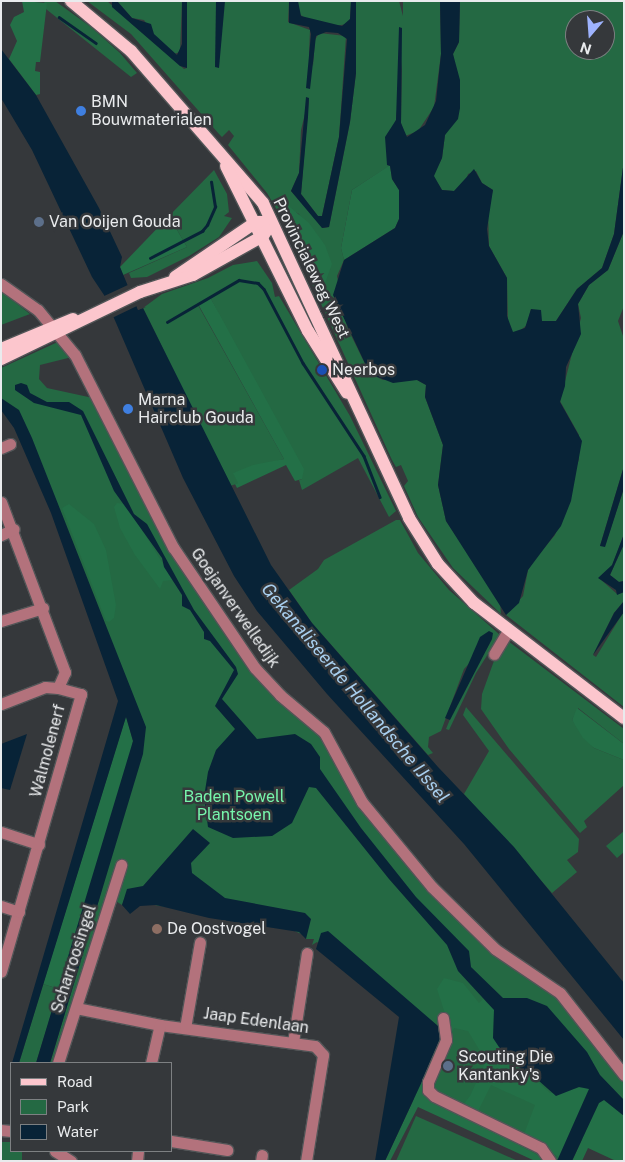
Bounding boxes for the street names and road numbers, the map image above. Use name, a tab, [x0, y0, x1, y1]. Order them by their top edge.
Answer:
street label: Provincialeweg West	[269, 194, 353, 342]
street label: Goejanverwelledijk	[187, 544, 283, 672]
street label: Walmolenerf	[26, 702, 70, 800]
street label: Scharroosingel	[47, 902, 101, 1016]
street label: Jaap Edenlaan	[202, 1004, 310, 1038]

